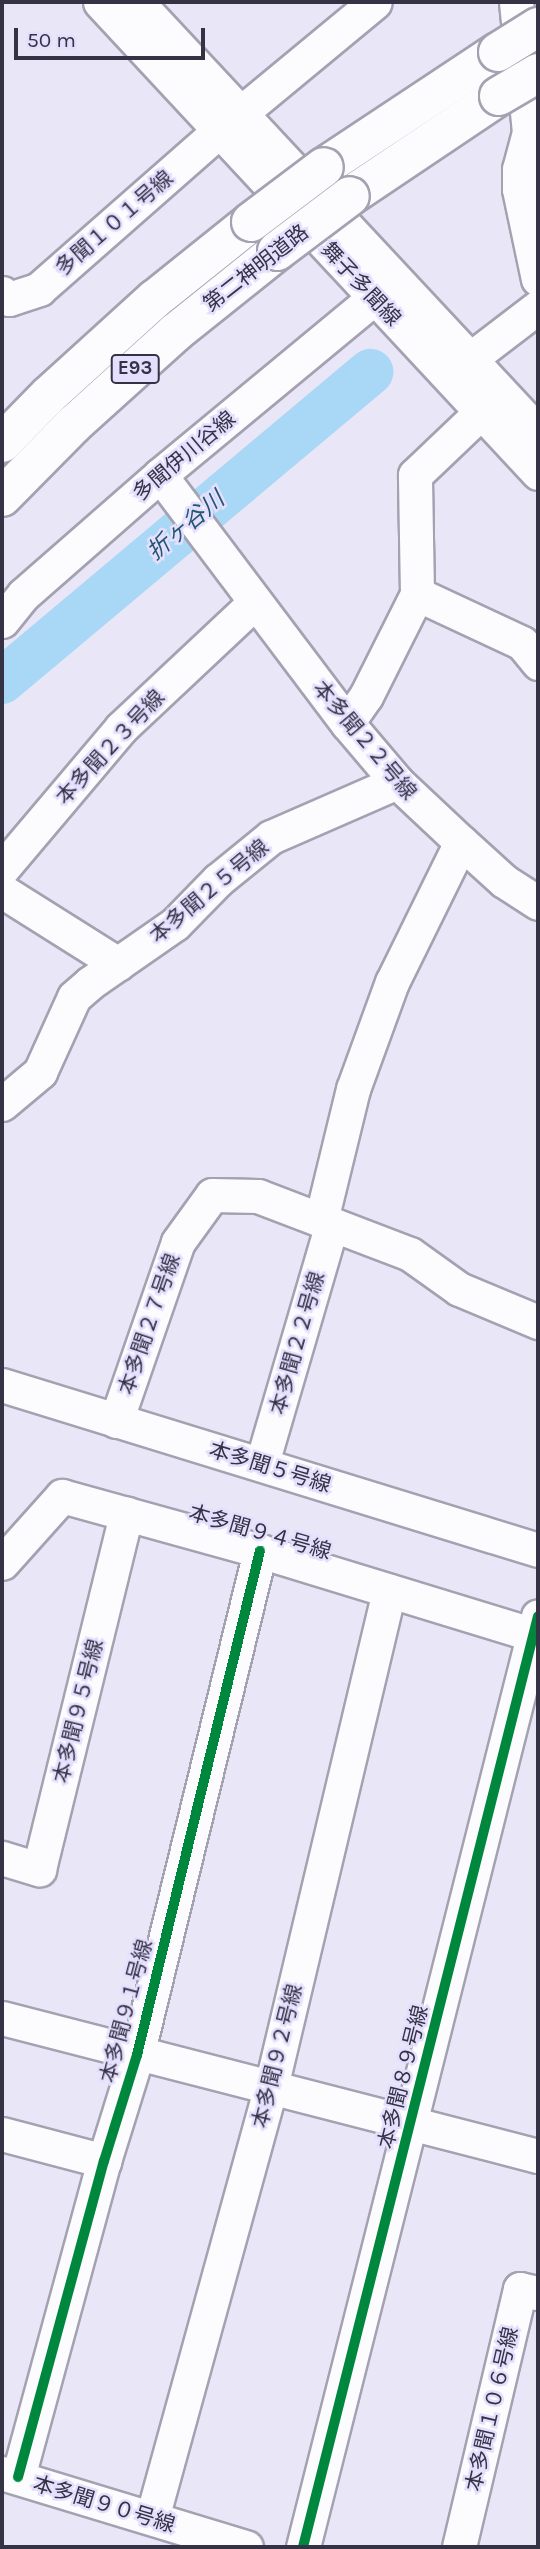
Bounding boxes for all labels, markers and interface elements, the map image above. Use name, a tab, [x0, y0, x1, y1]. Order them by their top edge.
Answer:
scale bar	[18, 14, 208, 58]
text: 50 m	[27, 28, 76, 52]
street label: 多聞１０１号線	[50, 165, 178, 281]
street label: 第二神明道路	[199, 219, 313, 317]
street label: 舞子多聞線	[316, 237, 406, 331]
road number: E93	[110, 354, 160, 384]
street label: 多聞伊川谷線	[128, 406, 240, 506]
water label: 折ヶ谷川	[142, 486, 230, 566]
street label: 本多聞２２号線	[308, 676, 422, 804]
street label: 本多聞２３号線	[51, 685, 169, 809]
street label: 本多聞２５号線	[145, 834, 273, 948]
street label: 本多聞２７号線	[113, 1250, 185, 1398]
street label: 本多聞２２号線	[265, 1269, 329, 1417]
street label: 本多聞５号線	[206, 1437, 334, 1497]
street label: 本多聞９４号線	[186, 1500, 334, 1564]
street label: 本多聞９５号線	[48, 1637, 108, 1785]
street label: 本多聞９１号線	[95, 1937, 157, 2085]
street label: 本多聞９２号線	[247, 1982, 307, 2130]
street label: 本多聞８９号線	[373, 2003, 433, 2151]
street label: 本多聞１０６号線	[461, 2324, 523, 2494]
street label: 本多聞９０号線	[30, 2470, 178, 2538]

